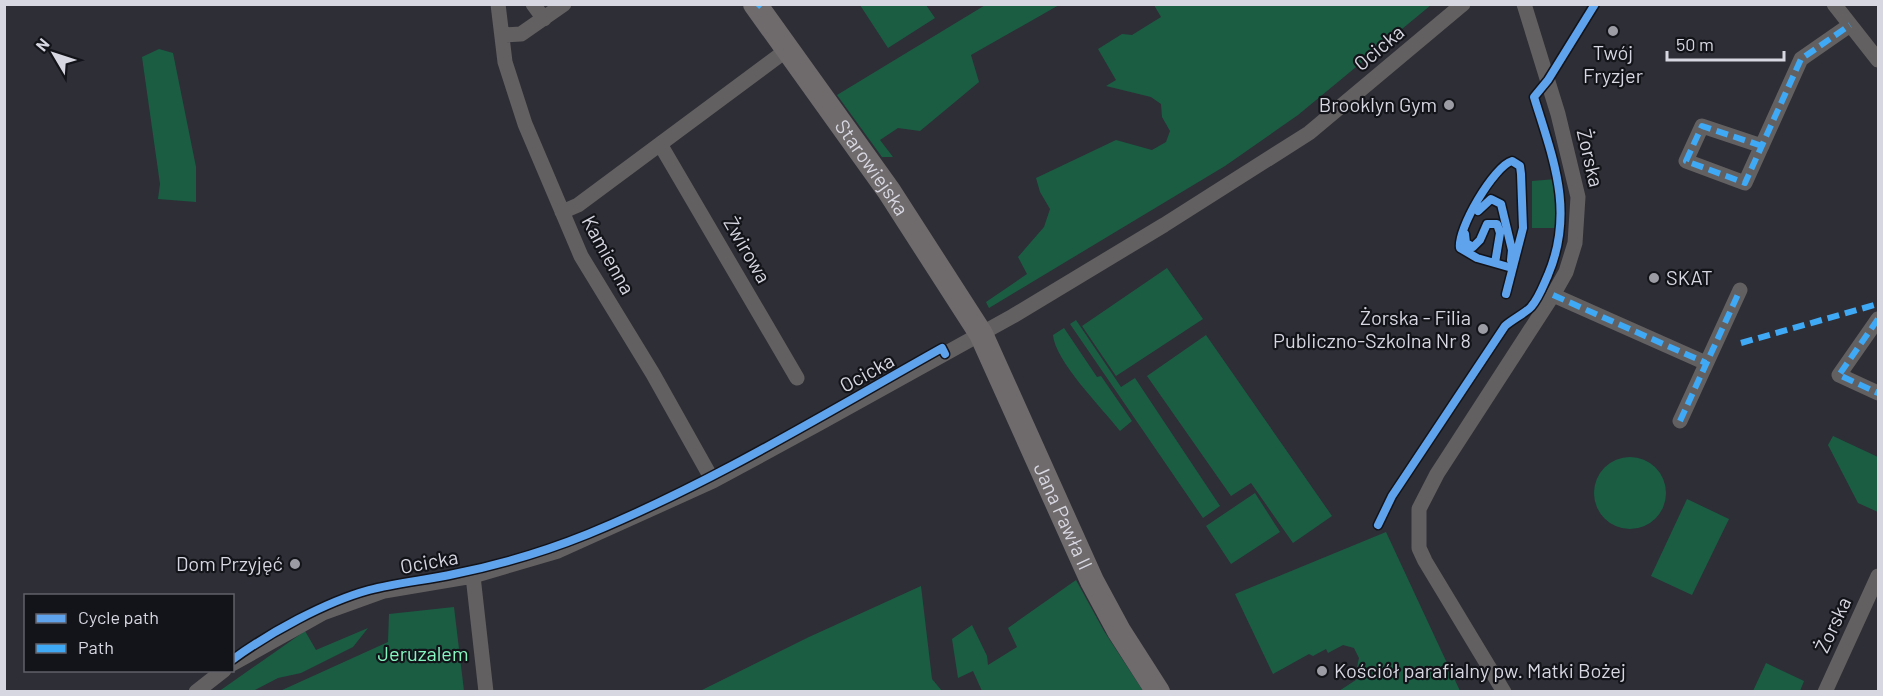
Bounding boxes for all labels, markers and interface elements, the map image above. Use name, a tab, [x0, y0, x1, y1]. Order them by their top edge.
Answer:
street label: Ocicka	[1348, 19, 1408, 75]
north arrow	[24, 24, 84, 84]
marker: Twój Fryzjer	[1606, 24, 1620, 38]
scale bar	[1667, 24, 1784, 62]
text: 50 m	[1676, 33, 1714, 55]
text: N	[31, 34, 53, 54]
place label: Twój Fryzjer	[1583, 40, 1643, 87]
place label: Brooklyn Gym	[1319, 92, 1437, 116]
marker: Brooklyn Gym	[1442, 98, 1456, 112]
street label: Starowiejska	[831, 114, 914, 219]
street label: Żorska	[1573, 126, 1609, 189]
street label: Kamienna	[577, 211, 640, 298]
street label: Żwirowa	[719, 212, 776, 287]
place label: SKAT	[1666, 265, 1713, 289]
marker: SKAT	[1647, 271, 1661, 285]
place label: Żorska - Filia Publiczno-Szkolna Nr 8	[1273, 305, 1471, 352]
marker: Żorska - Filia Publiczno-Szkolna Nr 8	[1476, 322, 1490, 336]
street label: Ocicka	[835, 347, 898, 397]
street label: Jana Pawła II	[1029, 459, 1098, 573]
street label: Ocicka	[398, 544, 460, 578]
place label: Dom Przyjęć	[176, 551, 283, 575]
marker: Dom Przyjęć	[288, 557, 302, 571]
street label: Żorska	[1809, 593, 1855, 656]
legend	[24, 594, 234, 672]
text: Cycle path	[78, 606, 159, 628]
text: Path	[78, 636, 114, 658]
park label: Jeruzalem	[377, 641, 469, 665]
place label: Kościół parafialny pw. Matki Bożej	[1334, 658, 1626, 682]
marker: Kościół parafialny pw. Matki Bożej	[1315, 664, 1329, 678]

